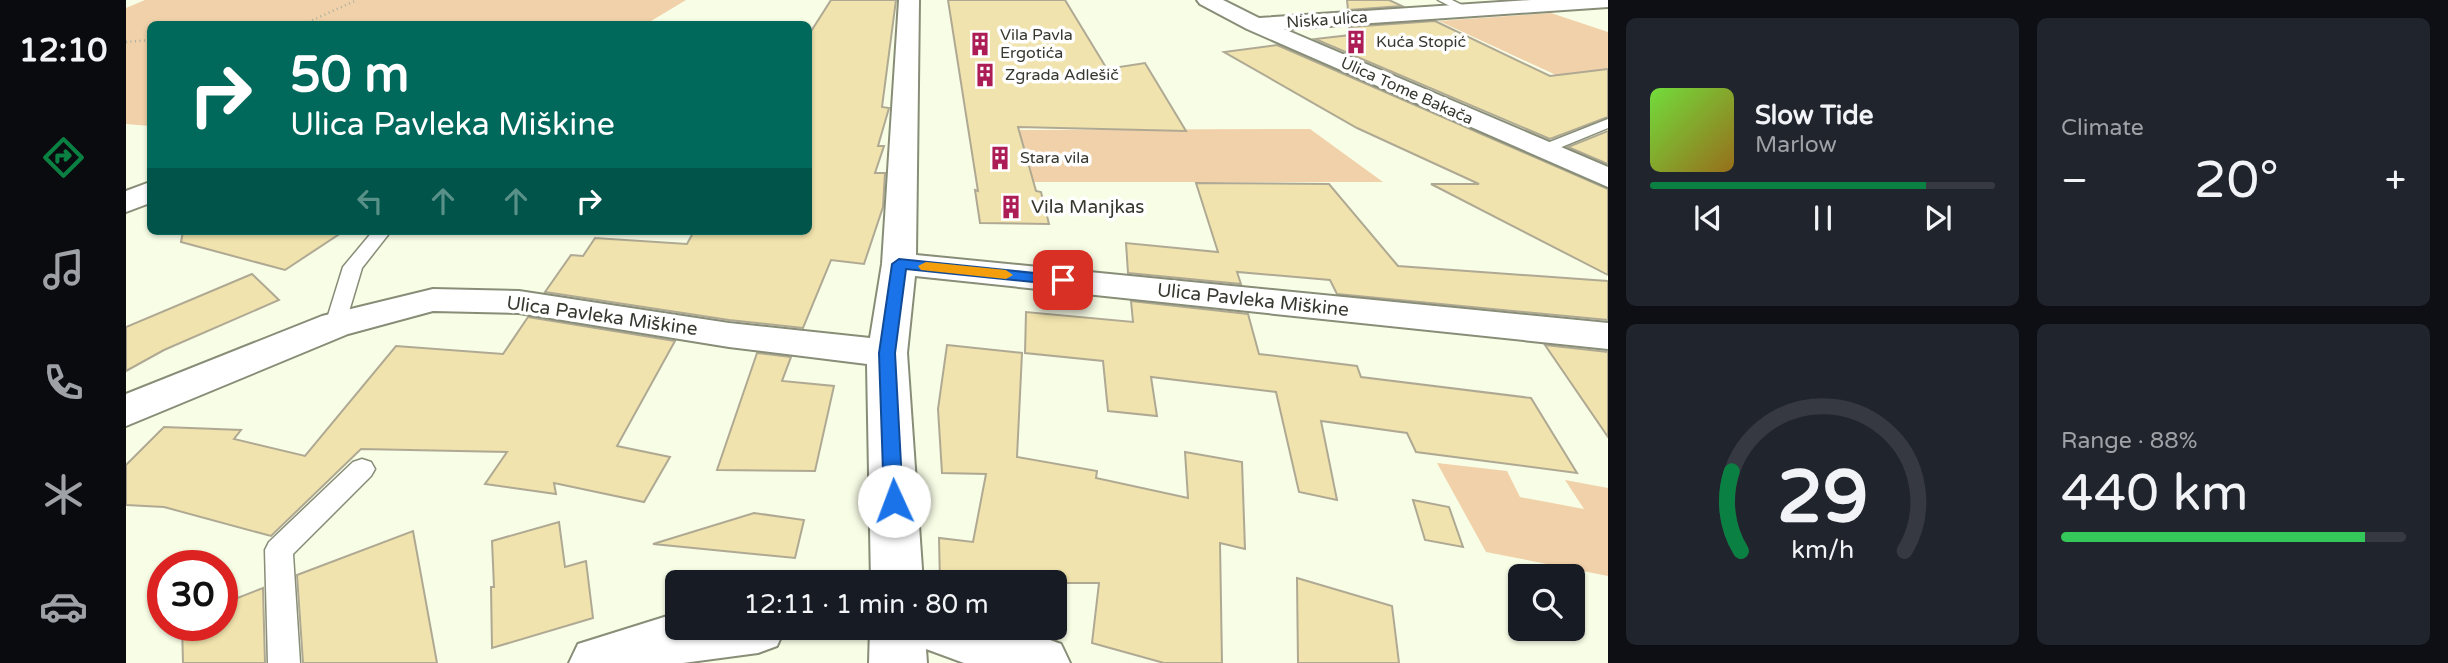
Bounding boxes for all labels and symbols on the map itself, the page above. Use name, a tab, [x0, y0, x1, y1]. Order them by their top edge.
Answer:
street label: Niska ulica	[1286, 7, 1368, 33]
place label: Vila Pavla Ergotića	[1000, 25, 1073, 63]
building icon: Kuća Stopić	[1342, 28, 1370, 56]
building icon: Vila Pavla Ergotića	[966, 30, 994, 58]
place label: Kuća Stopić	[1376, 32, 1466, 52]
street label: Ulica Tome Bakača	[1338, 53, 1476, 129]
building icon: Zgrada Adlešič	[971, 61, 999, 89]
place label: Zgrada Adlešič	[1005, 65, 1119, 85]
building icon: Stara vila	[986, 144, 1014, 172]
place label: Stara vila	[1020, 148, 1089, 168]
building icon: Vila Manjkas	[997, 193, 1025, 221]
place label: Vila Manjkas	[1031, 196, 1144, 218]
pin	[1033, 250, 1093, 310]
street label: Ulica Pavleka Miškine	[1156, 279, 1350, 321]
street label: Ulica Pavleka Miškine	[505, 292, 699, 340]
position arrow	[857, 464, 931, 538]
speed limit sign: 30	[147, 550, 238, 641]

